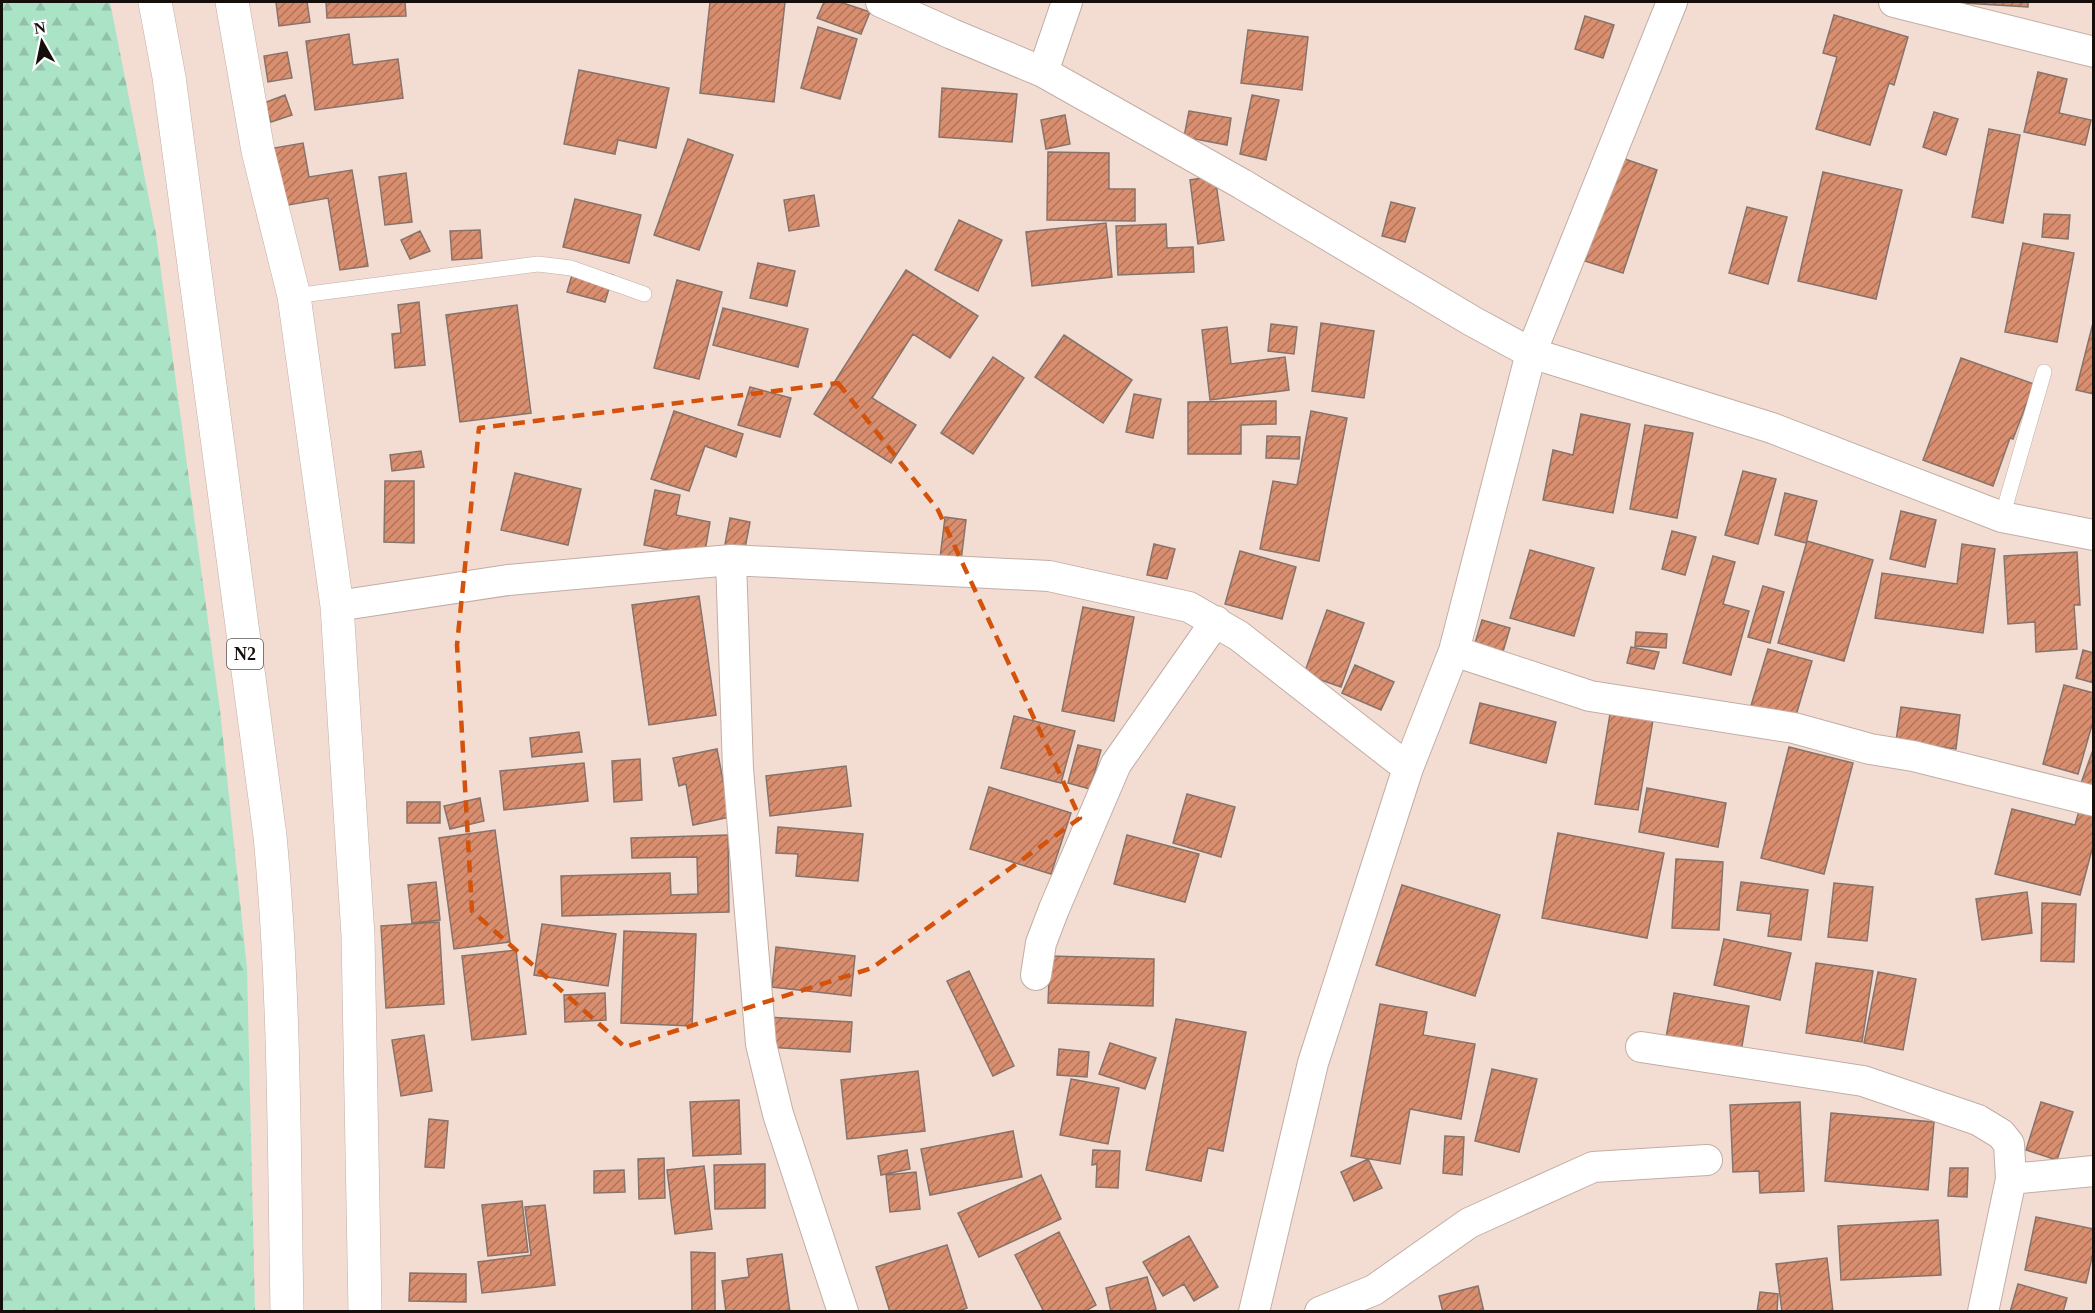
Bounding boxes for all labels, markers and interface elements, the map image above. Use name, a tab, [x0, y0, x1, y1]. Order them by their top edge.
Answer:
north arrow	[12, 12, 72, 72]
text: N	[33, 18, 47, 37]
road number: N2	[227, 639, 263, 669]

